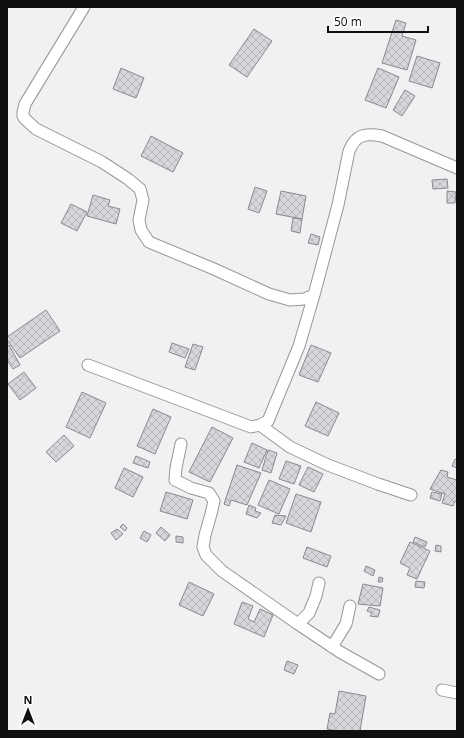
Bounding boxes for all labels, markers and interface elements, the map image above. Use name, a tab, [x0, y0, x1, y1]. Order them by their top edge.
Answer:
scale bar	[328, 8, 428, 34]
text: 50 m	[334, 13, 362, 30]
north arrow	[8, 690, 48, 730]
text: N	[24, 692, 32, 707]

